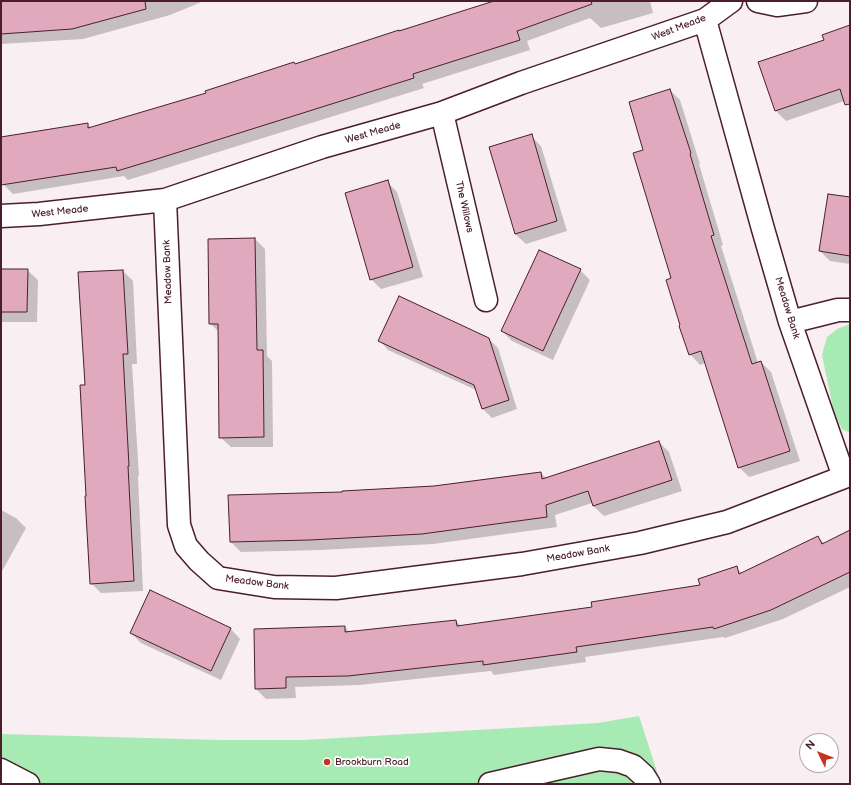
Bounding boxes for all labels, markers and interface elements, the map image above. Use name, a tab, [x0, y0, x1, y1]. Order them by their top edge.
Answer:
street label: West Meade	[650, 12, 708, 44]
street label: West Meade	[344, 119, 402, 147]
street label: The Willows	[452, 180, 476, 234]
street label: West Meade	[31, 203, 89, 221]
street label: Meadow Bank	[161, 240, 175, 304]
street label: Meadow Bank	[772, 276, 802, 340]
street label: Meadow Bank	[545, 543, 611, 565]
street label: Meadow Bank	[224, 573, 290, 593]
north arrow	[799, 733, 839, 773]
text: N	[803, 738, 818, 753]
place label: Brookburn Road	[335, 756, 409, 768]
marker: Brookburn Road	[322, 757, 332, 767]

